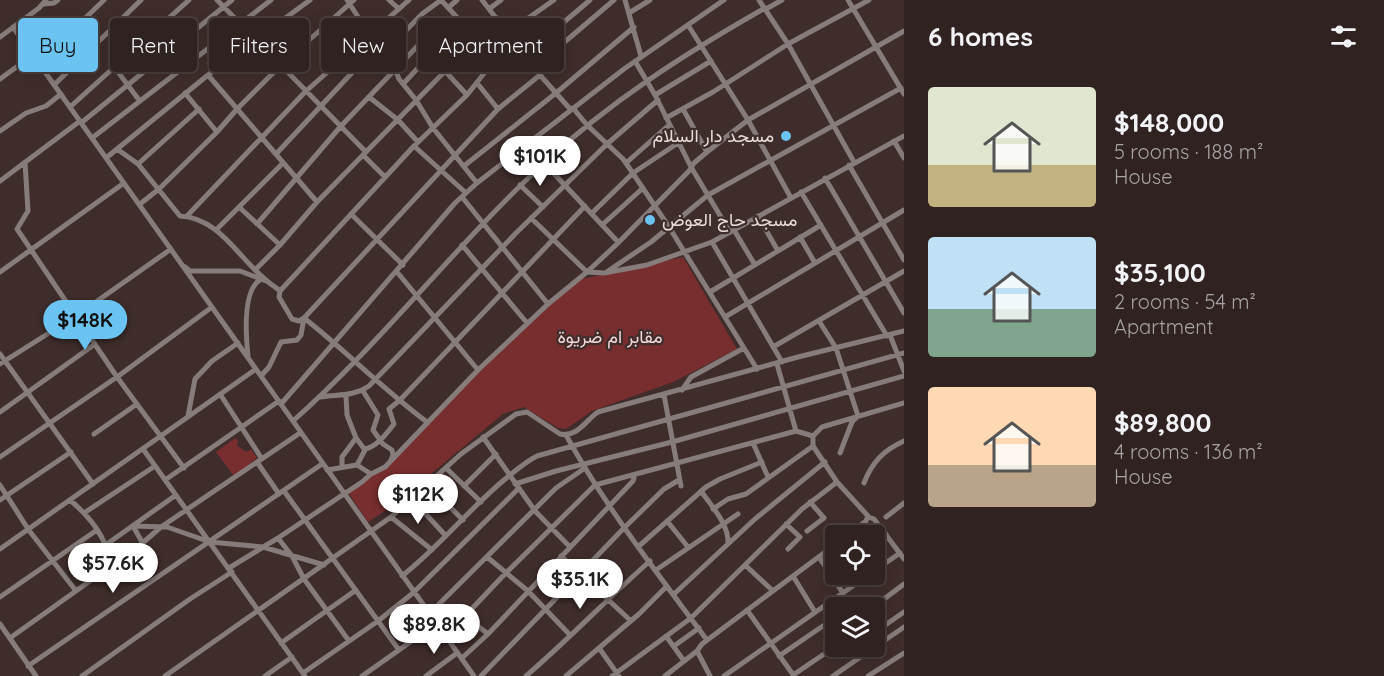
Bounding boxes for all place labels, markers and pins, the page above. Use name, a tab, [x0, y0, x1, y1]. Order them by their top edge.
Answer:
place label: مسجد دار السلام	[652, 124, 774, 148]
marker: مسجد دار السلام	[779, 129, 793, 143]
pin: $101K	[498, 136, 582, 187]
place label: مسجد حاج العوض	[662, 208, 797, 232]
marker: مسجد حاج العوض	[643, 213, 657, 227]
pin: $148K	[43, 300, 127, 351]
pin: $112K	[376, 474, 460, 525]
pin: $57.6K	[64, 543, 162, 594]
pin: $35.1K	[531, 559, 629, 610]
pin: $89.8K	[385, 604, 483, 655]

